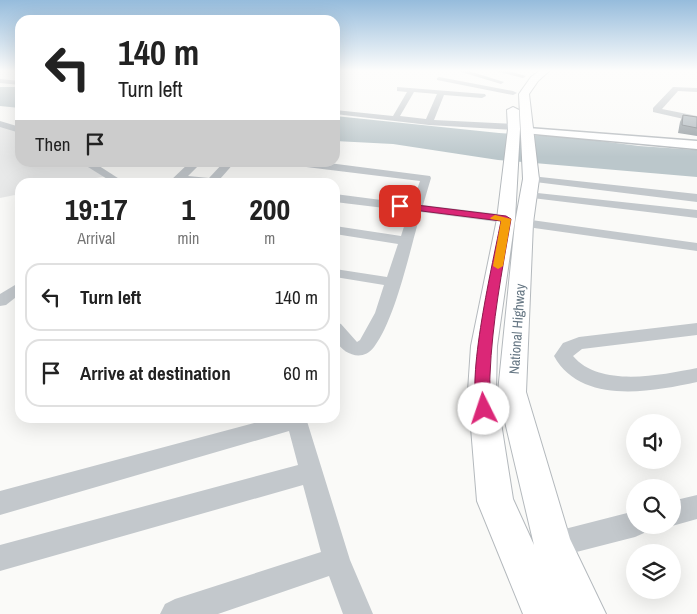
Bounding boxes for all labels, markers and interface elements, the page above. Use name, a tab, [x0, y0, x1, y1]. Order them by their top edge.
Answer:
text: 140 m	[118, 29, 199, 76]
icon: left	[35, 35, 100, 100]
text: Turn left	[118, 74, 183, 104]
icon: arrive	[81, 130, 109, 158]
text: Then	[35, 131, 71, 157]
pin	[379, 185, 421, 227]
text: 19:17	[65, 189, 128, 229]
text: 1	[182, 189, 195, 229]
text: 200	[249, 189, 290, 229]
icon: arrive	[386, 192, 414, 220]
text: Arrival	[77, 227, 115, 249]
text: min	[177, 227, 199, 249]
text: m	[264, 227, 275, 249]
icon: left	[37, 283, 65, 311]
street label: National Highway	[505, 283, 529, 375]
text: Turn left	[80, 284, 141, 310]
text: 140 m	[275, 284, 318, 310]
icon: arrive	[37, 359, 65, 387]
text: Arrive at destination	[80, 360, 231, 386]
text: 60 m	[283, 360, 318, 386]
position arrow	[457, 382, 509, 434]
map controls	[626, 414, 681, 599]
button: sound	[626, 414, 681, 469]
button: search	[626, 479, 681, 534]
button: layers	[626, 544, 681, 599]

